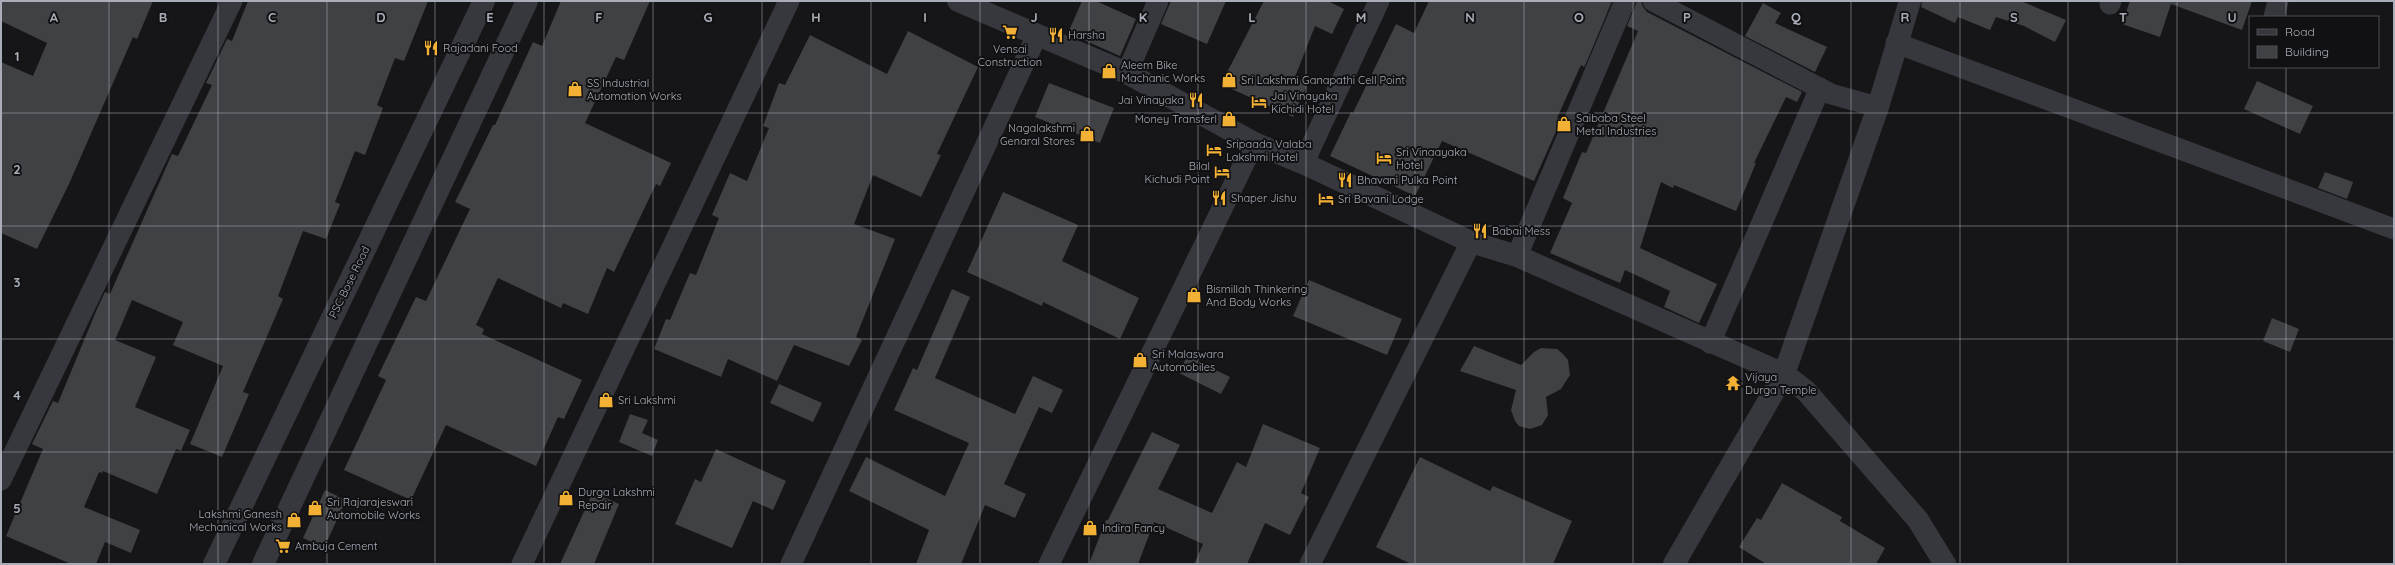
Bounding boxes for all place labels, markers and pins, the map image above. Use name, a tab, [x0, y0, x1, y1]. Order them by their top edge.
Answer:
supermarket icon: Vensai Construction	[1001, 23, 1019, 41]
restaurant icon: Harsha	[1047, 26, 1065, 44]
place label: Harsha	[1068, 28, 1105, 42]
restaurant icon: Rajadani Food	[422, 39, 440, 57]
place label: Rajadani Food	[443, 41, 518, 55]
place label: Vensai Construction	[978, 42, 1042, 69]
place label: Aleem Bike Machanic Works	[1121, 58, 1205, 85]
shop icon: Aleem Bike Machanic Works	[1100, 62, 1118, 80]
shop icon: Sri Lakshmi Ganapathi Cell Point	[1220, 71, 1238, 89]
place label: Sri Lakshmi Ganapathi Cell Point	[1241, 73, 1405, 87]
place label: SS Industrial Automation Works	[587, 76, 682, 103]
shop icon: SS Industrial Automation Works	[566, 80, 584, 98]
place label: Jai Vinayaka Kichidi Hotel	[1271, 89, 1337, 116]
restaurant icon: Jai Vinayaka	[1187, 91, 1205, 109]
place label: Jai Vinayaka	[1118, 93, 1184, 107]
hotel icon: Jai Vinayaka Kichidi Hotel	[1250, 93, 1268, 111]
shop icon: Money Transferl	[1220, 110, 1238, 128]
place label: Saibaba Steel Metal Industries	[1576, 111, 1656, 138]
place label: Money Transferl	[1135, 112, 1217, 126]
shop icon: Saibaba Steel Metal Industries	[1555, 115, 1573, 133]
place label: Nagalakshmi Genaral Stores	[1000, 121, 1075, 148]
shop icon: Nagalakshmi Genaral Stores	[1078, 125, 1096, 143]
place label: Sripaada Valaba Lakshmi Hotel	[1226, 137, 1312, 164]
hotel icon: Sripaada Valaba Lakshmi Hotel	[1205, 141, 1223, 159]
place label: Sri Vinaayaka Hotel	[1396, 145, 1467, 172]
hotel icon: Sri Vinaayaka Hotel	[1375, 149, 1393, 167]
place label: Bilal Kichudi Point	[1144, 159, 1210, 186]
hotel icon: Bilal Kichudi Point	[1213, 163, 1231, 181]
restaurant icon: Bhavani Pulka Point	[1336, 171, 1354, 189]
place label: Bhavani Pulka Point	[1357, 173, 1458, 187]
restaurant icon: Shaper Jishu	[1210, 189, 1228, 207]
hotel icon: Sri Bavani Lodge	[1317, 190, 1335, 208]
place label: Shaper Jishu	[1231, 191, 1297, 205]
place label: Sri Bavani Lodge	[1338, 192, 1424, 206]
restaurant icon: Babai Mess	[1471, 222, 1489, 240]
place label: Babai Mess	[1492, 224, 1550, 238]
place label: Bismillah Thinkering And Body Works	[1206, 282, 1307, 309]
shop icon: Bismillah Thinkering And Body Works	[1185, 286, 1203, 304]
place label: Sri Malaswara Automobiles	[1152, 347, 1224, 374]
shop icon: Sri Malaswara Automobiles	[1131, 351, 1149, 369]
place label: Vijaya Durga Temple	[1745, 370, 1817, 397]
temple icon: Vijaya Durga Temple	[1724, 374, 1742, 392]
shop icon: Sri Lakshmi	[597, 391, 615, 409]
place label: Sri Lakshmi	[618, 393, 676, 407]
place label: Durga Lakshmi Repair	[578, 485, 655, 512]
shop icon: Durga Lakshmi Repair	[557, 489, 575, 507]
place label: Sri Rajarajeswari Automobile Works	[327, 495, 420, 522]
shop icon: Sri Rajarajeswari Automobile Works	[306, 499, 324, 517]
place label: Lakshmi Ganesh Mechanical Works	[189, 507, 282, 534]
shop icon: Lakshmi Ganesh Mechanical Works	[285, 511, 303, 529]
shop icon: Indira Fancy	[1081, 519, 1099, 537]
place label: Indira Fancy	[1102, 521, 1165, 535]
supermarket icon: Ambuja Cement	[274, 537, 292, 555]
place label: Ambuja Cement	[295, 539, 378, 553]

